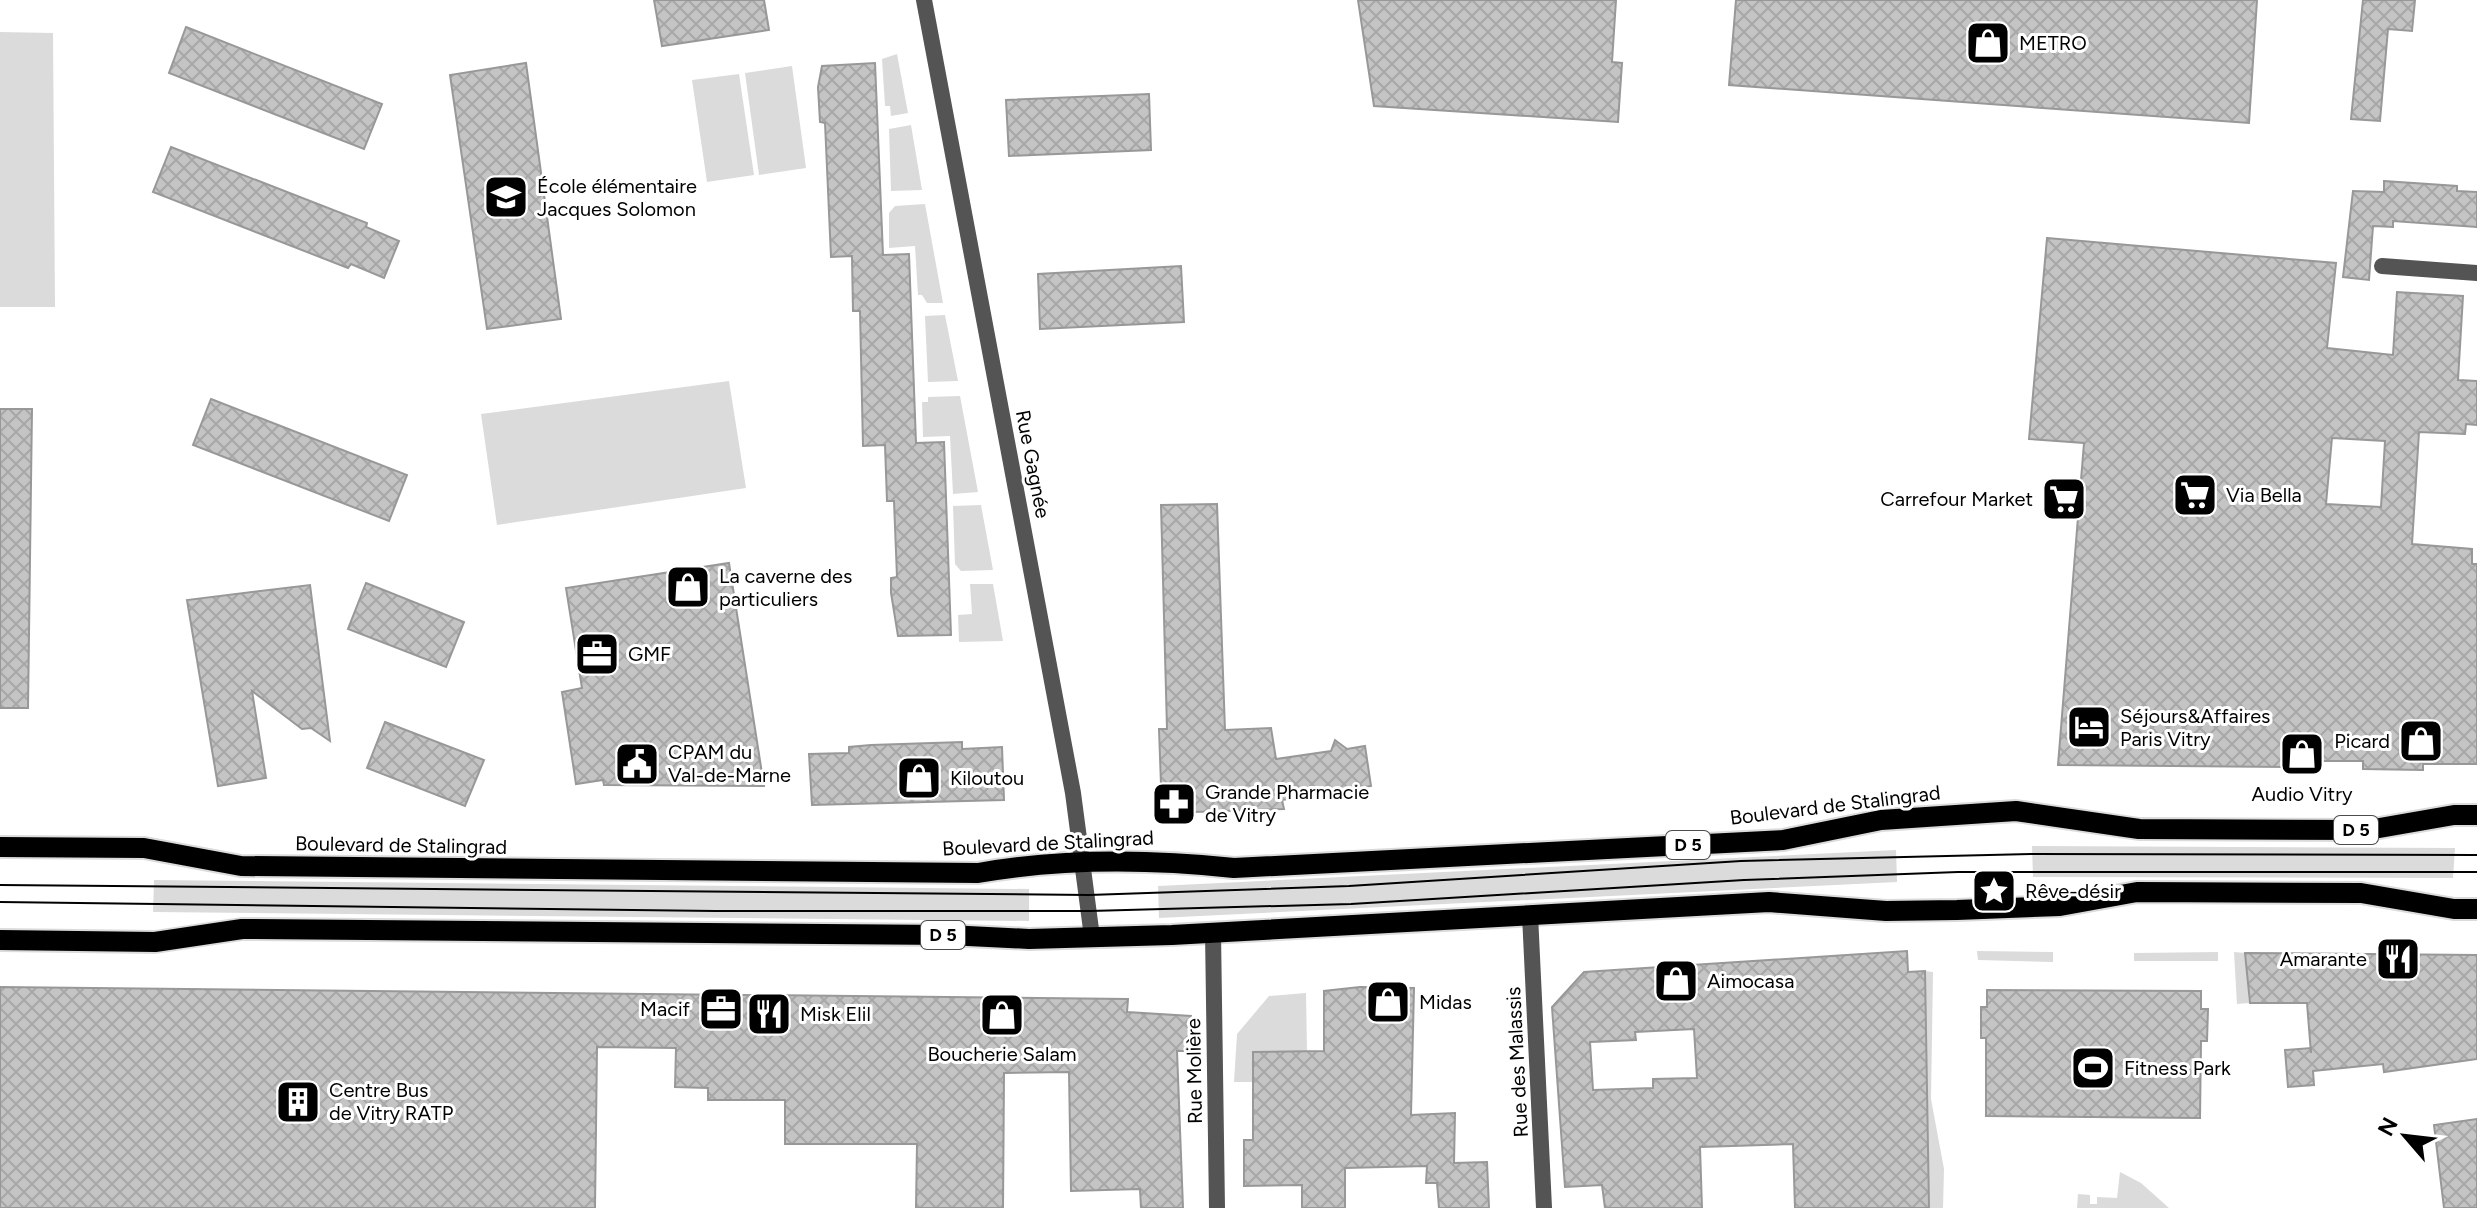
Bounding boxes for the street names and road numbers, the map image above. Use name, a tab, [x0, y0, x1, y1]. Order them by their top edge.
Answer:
street label: Rue Gagnée	[1011, 408, 1055, 520]
street label: Boulevard de Stalingrad	[1728, 780, 1942, 830]
road number: D 5	[2334, 816, 2378, 844]
street label: Boulevard de Stalingrad	[942, 825, 1154, 861]
street label: Boulevard de Stalingrad	[295, 831, 507, 859]
road number: D 5	[1666, 831, 1710, 859]
road number: D 5	[921, 921, 965, 949]
street label: Rue des Malassis	[1501, 986, 1533, 1138]
street label: Rue Molière	[1181, 1018, 1207, 1124]

